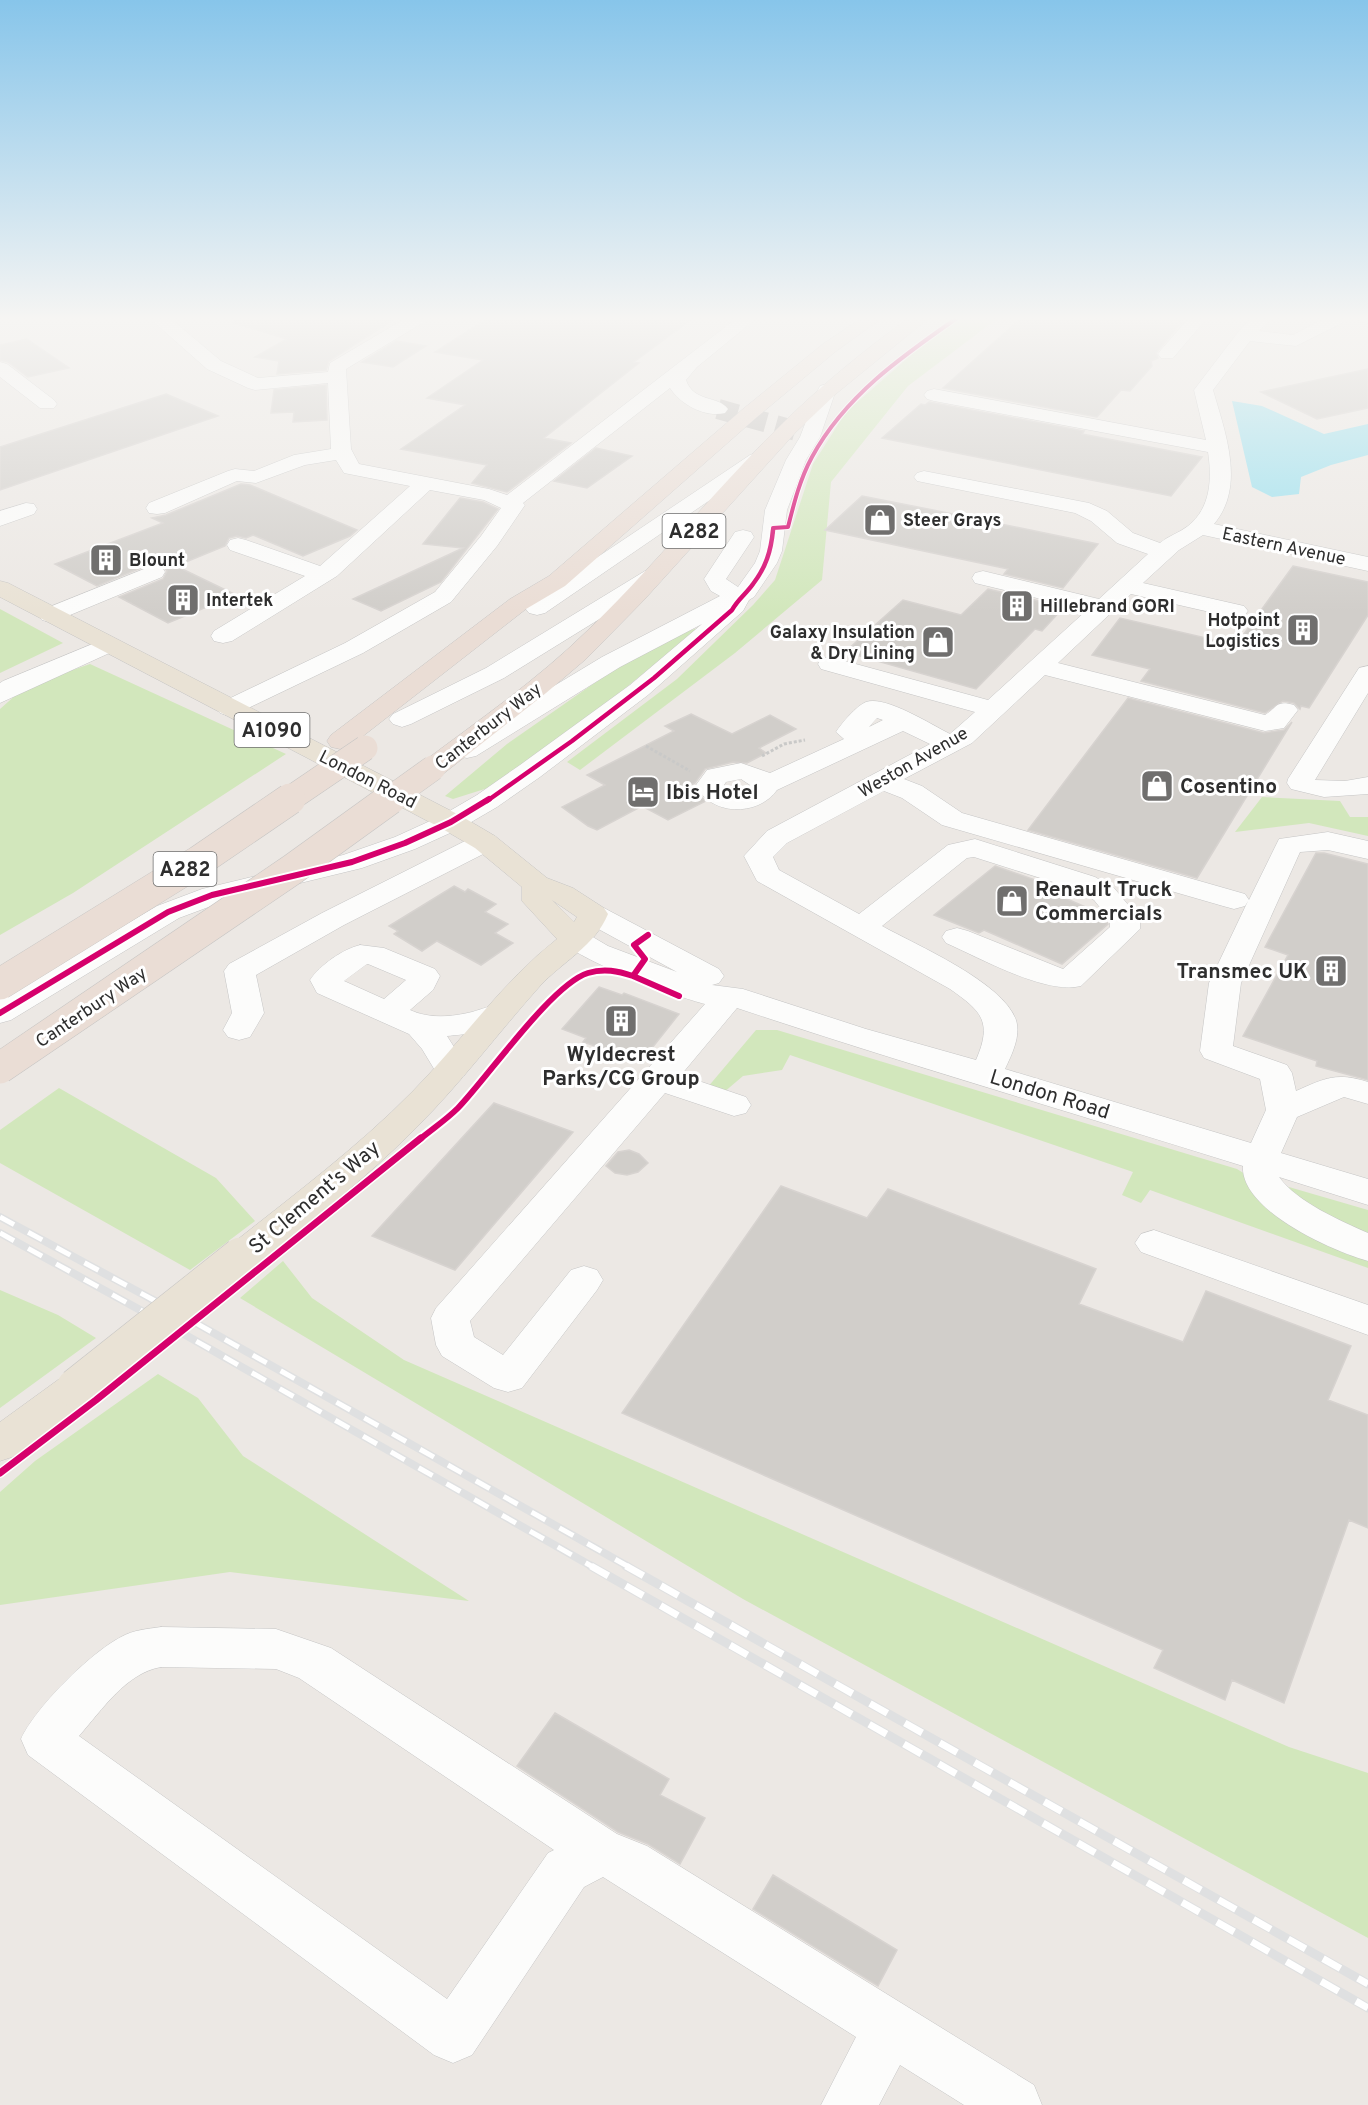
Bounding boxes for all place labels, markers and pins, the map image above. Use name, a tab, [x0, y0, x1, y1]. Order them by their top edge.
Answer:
shop icon: Steer Grays	[862, 502, 898, 538]
place label: Steer Grays	[903, 510, 1001, 533]
building icon: Blount	[88, 542, 124, 578]
place label: Blount	[129, 550, 185, 573]
building icon: Intertek	[165, 582, 201, 618]
building icon: Hillebrand GORI	[999, 588, 1035, 624]
place label: Intertek	[206, 590, 273, 613]
place label: Hillebrand GORI	[1040, 596, 1175, 619]
place label: Hotpoint Logistics	[1205, 610, 1280, 654]
building icon: Hotpoint Logistics	[1285, 612, 1321, 648]
place label: Galaxy Insulation & Dry Lining	[770, 622, 915, 666]
shop icon: Galaxy Insulation & Dry Lining	[920, 624, 956, 660]
shop icon: Cosentino	[1139, 768, 1175, 804]
hotel icon: Ibis Hotel	[625, 774, 661, 810]
place label: Cosentino	[1180, 774, 1277, 801]
place label: Ibis Hotel	[666, 780, 759, 807]
place label: Renault Truck Commercials	[1035, 877, 1172, 928]
shop icon: Renault Truck Commercials	[994, 883, 1030, 919]
building icon: Transmec UK	[1313, 953, 1349, 989]
place label: Transmec UK	[1177, 959, 1308, 986]
building icon: Wyldecrest Parks/CG Group	[603, 1003, 639, 1039]
place label: Wyldecrest Parks/CG Group	[542, 1042, 700, 1093]

